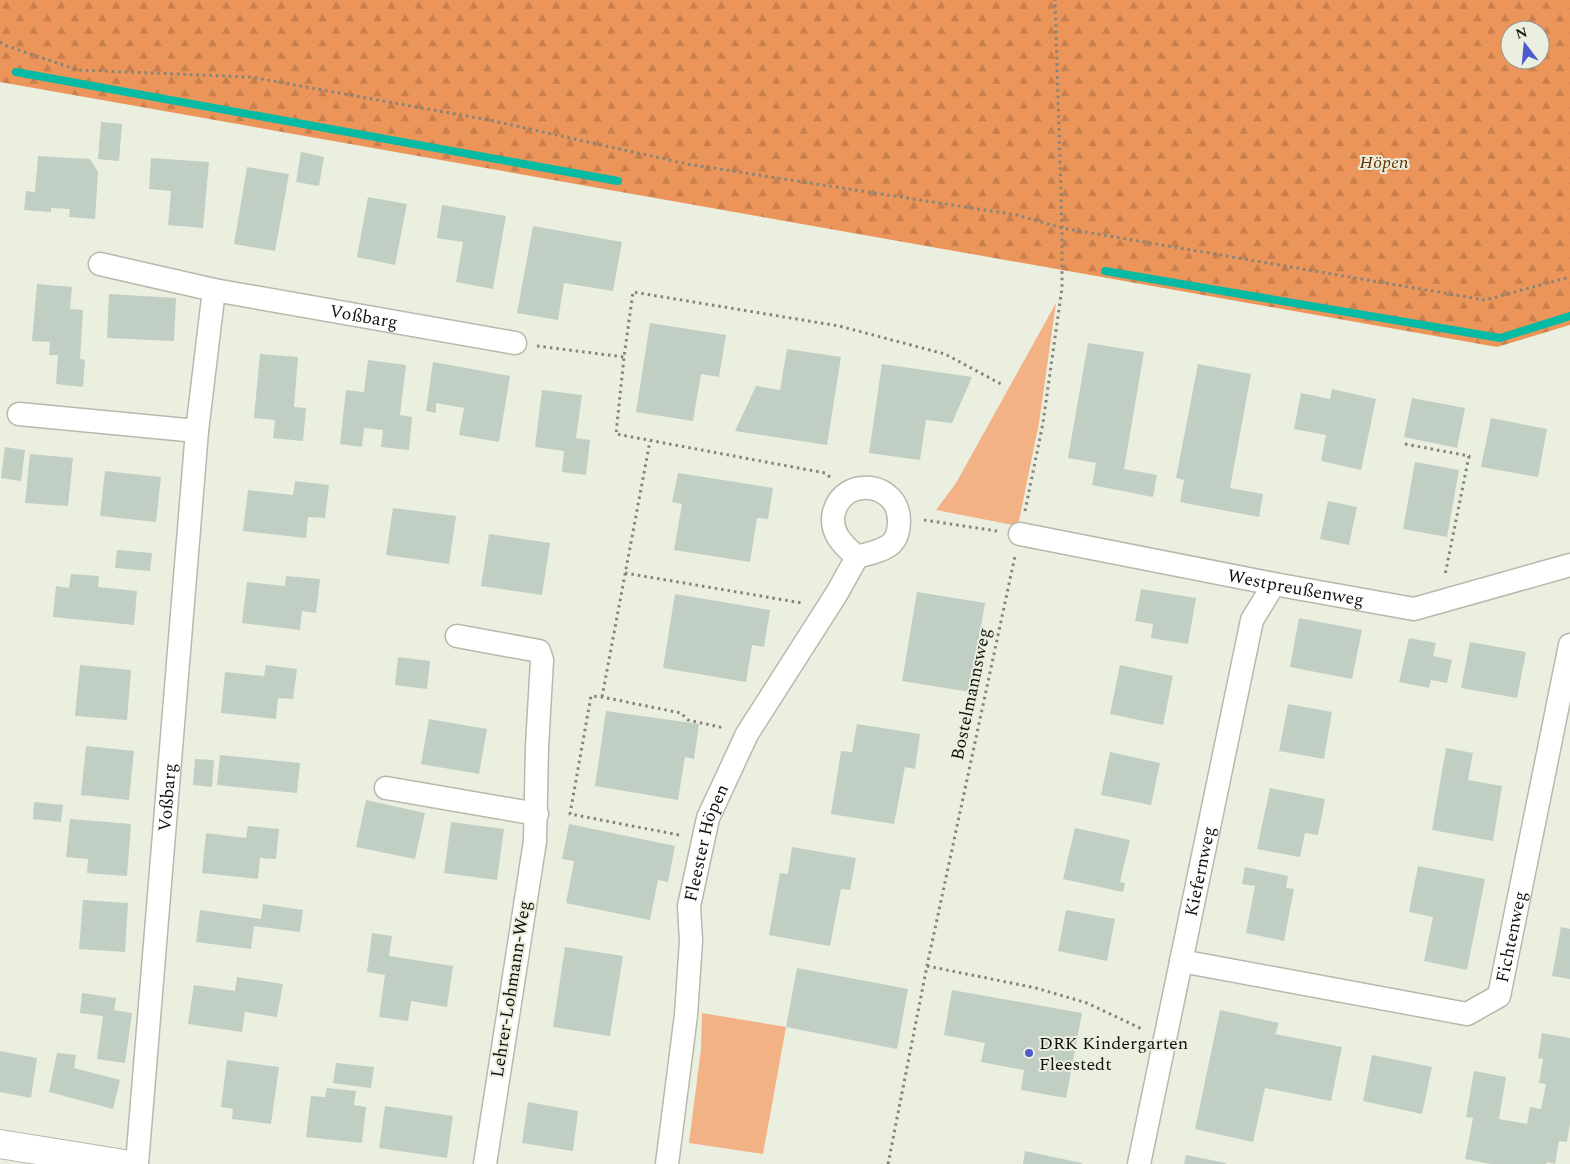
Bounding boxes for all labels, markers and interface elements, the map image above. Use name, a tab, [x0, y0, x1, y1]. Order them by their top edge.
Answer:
north arrow	[1500, 20, 1550, 70]
text: N	[1513, 21, 1530, 45]
park label: Höpen	[1359, 149, 1409, 176]
street label: Voßbarg	[328, 297, 400, 336]
street label: Westpreußenweg	[1225, 562, 1366, 613]
street label: Bostelmannsweg	[944, 625, 998, 763]
street label: Voßbarg	[151, 762, 183, 833]
street label: Fleester Höpen	[677, 779, 736, 904]
street label: Kiefernweg	[1177, 824, 1222, 919]
street label: Fichtenweg	[1489, 888, 1533, 985]
street label: Lehrer-Lohmann-Weg	[484, 898, 538, 1080]
place label: DRK Kindergarten Fleestedt	[1039, 1030, 1188, 1078]
marker: DRK Kindergarten Fleestedt	[1023, 1047, 1035, 1059]

